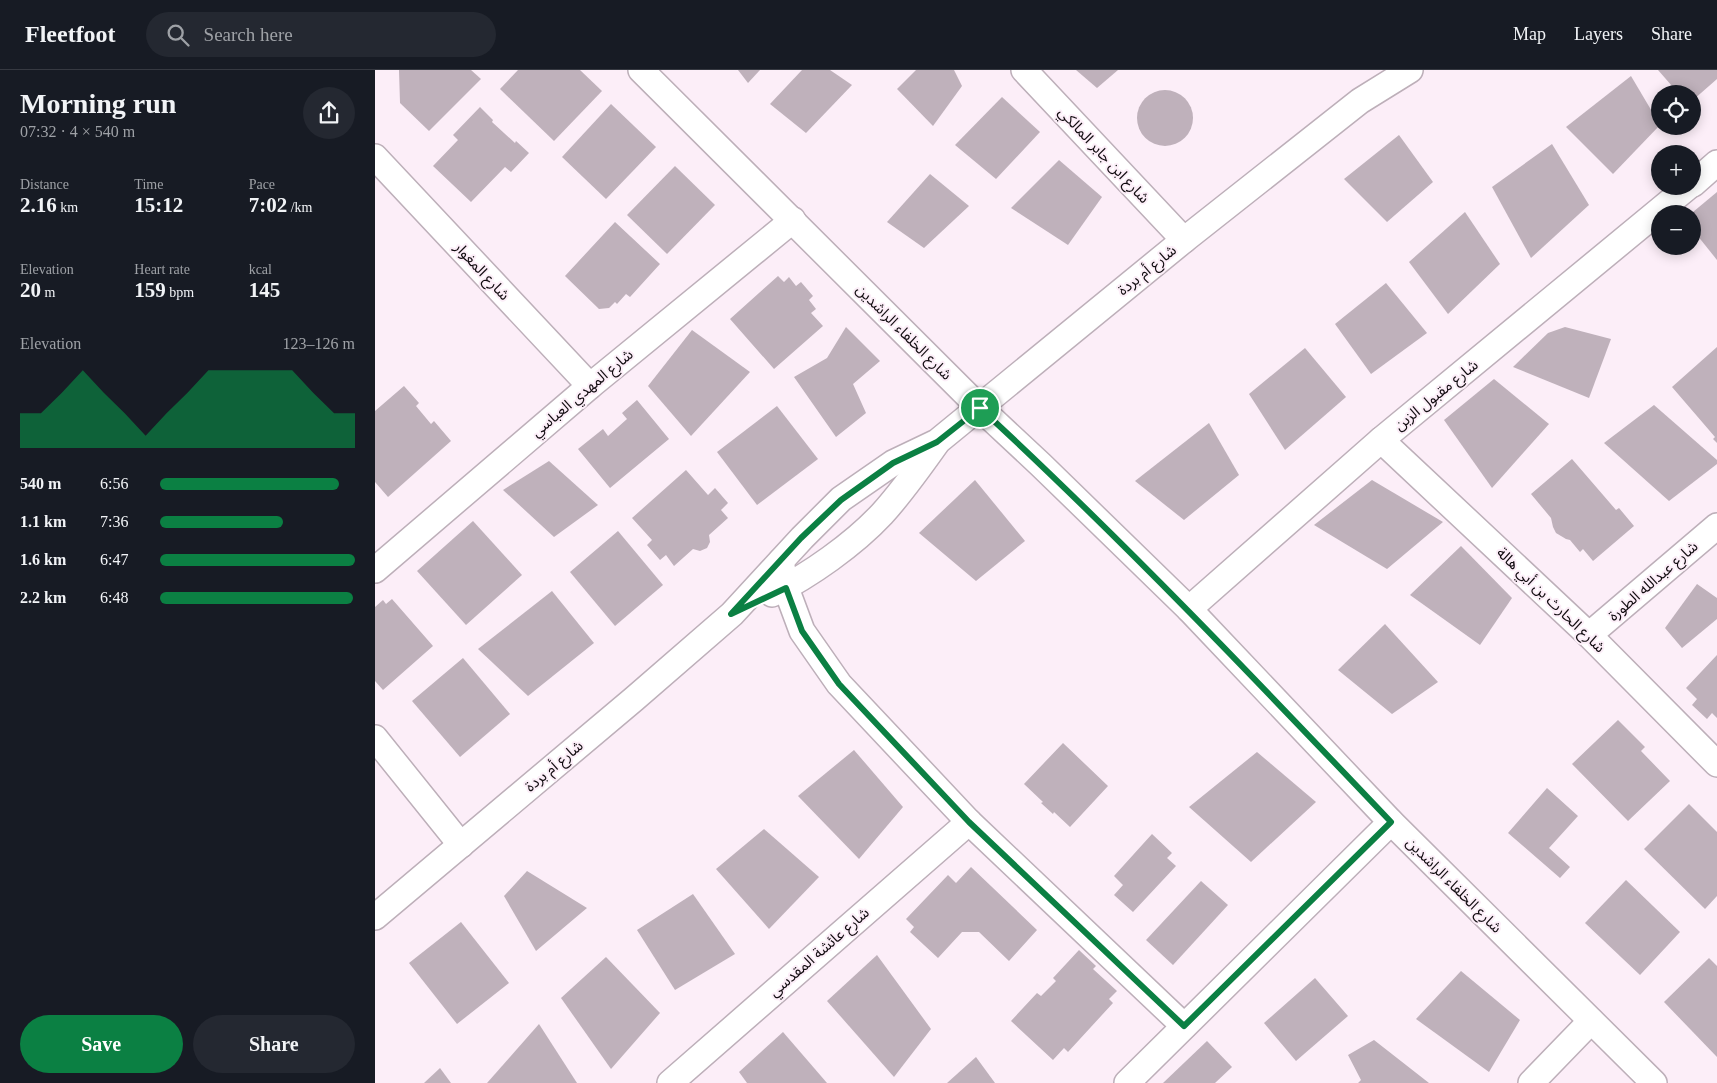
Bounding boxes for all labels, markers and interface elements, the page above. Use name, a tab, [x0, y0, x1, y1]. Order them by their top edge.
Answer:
search box	[146, 12, 496, 57]
text: Fleetfoot	[25, 21, 116, 47]
icon: search	[164, 21, 192, 49]
text: Search here	[204, 24, 293, 45]
text: Map	[1513, 24, 1546, 44]
text: Layers	[1574, 24, 1623, 44]
text: Share	[1651, 24, 1692, 44]
map controls	[1651, 85, 1701, 255]
button: locate	[1651, 85, 1701, 135]
button: share	[303, 87, 355, 139]
text: Morning run	[20, 88, 176, 119]
street label: شارع ابن جابر المالكي	[1053, 104, 1153, 209]
text: 07:32 · 4 × 540 m	[20, 123, 135, 140]
button: +	[1651, 145, 1701, 195]
text: Distance	[20, 177, 69, 192]
text: Time	[134, 177, 163, 192]
text: Pace	[249, 177, 275, 192]
text: 2.16	[20, 193, 57, 217]
text: 15:12	[134, 193, 183, 217]
text: 7:02	[249, 193, 287, 217]
text: km	[57, 200, 78, 215]
text: /km	[287, 200, 312, 215]
button: −	[1651, 205, 1701, 255]
street label: شارع المغوار	[448, 238, 513, 306]
street label: شارع أم بردة	[1114, 241, 1182, 301]
text: Elevation	[20, 262, 74, 277]
text: Heart rate	[134, 262, 190, 277]
text: kcal	[249, 262, 272, 277]
text: 20	[20, 278, 41, 302]
text: 159	[134, 278, 166, 302]
text: 145	[249, 278, 280, 302]
street label: شارع الخلفاء الراشدين	[850, 281, 955, 386]
text: m	[41, 285, 55, 300]
text: bpm	[166, 285, 194, 300]
text: Elevation	[20, 335, 81, 352]
text: 123–126 m	[283, 335, 355, 352]
street label: شارع المهدي العباسي	[528, 346, 639, 443]
street label: شارع مقبول الزبن	[1391, 356, 1484, 437]
pin	[959, 387, 1001, 429]
icon: arrive	[966, 394, 994, 422]
text: 540 m	[20, 475, 61, 492]
text: 6:56	[100, 475, 128, 492]
text: 1.1 km	[20, 513, 66, 530]
text: 7:36	[100, 513, 128, 530]
street label: شارع عبدالله الطورة	[1605, 538, 1704, 627]
street label: شارع الحارث بن أبي هالة	[1491, 544, 1609, 659]
text: 1.6 km	[20, 551, 66, 568]
text: 6:47	[100, 551, 128, 568]
text: 2.2 km	[20, 589, 66, 606]
text: 6:48	[100, 589, 128, 606]
street label: شارع أم بردة	[521, 736, 589, 798]
street label: شارع الخلفاء الراشدين	[1400, 834, 1505, 939]
street label: شارع عائشة المقدسي	[766, 904, 875, 1003]
button: Save	[20, 1015, 183, 1073]
button: Share	[193, 1015, 355, 1073]

